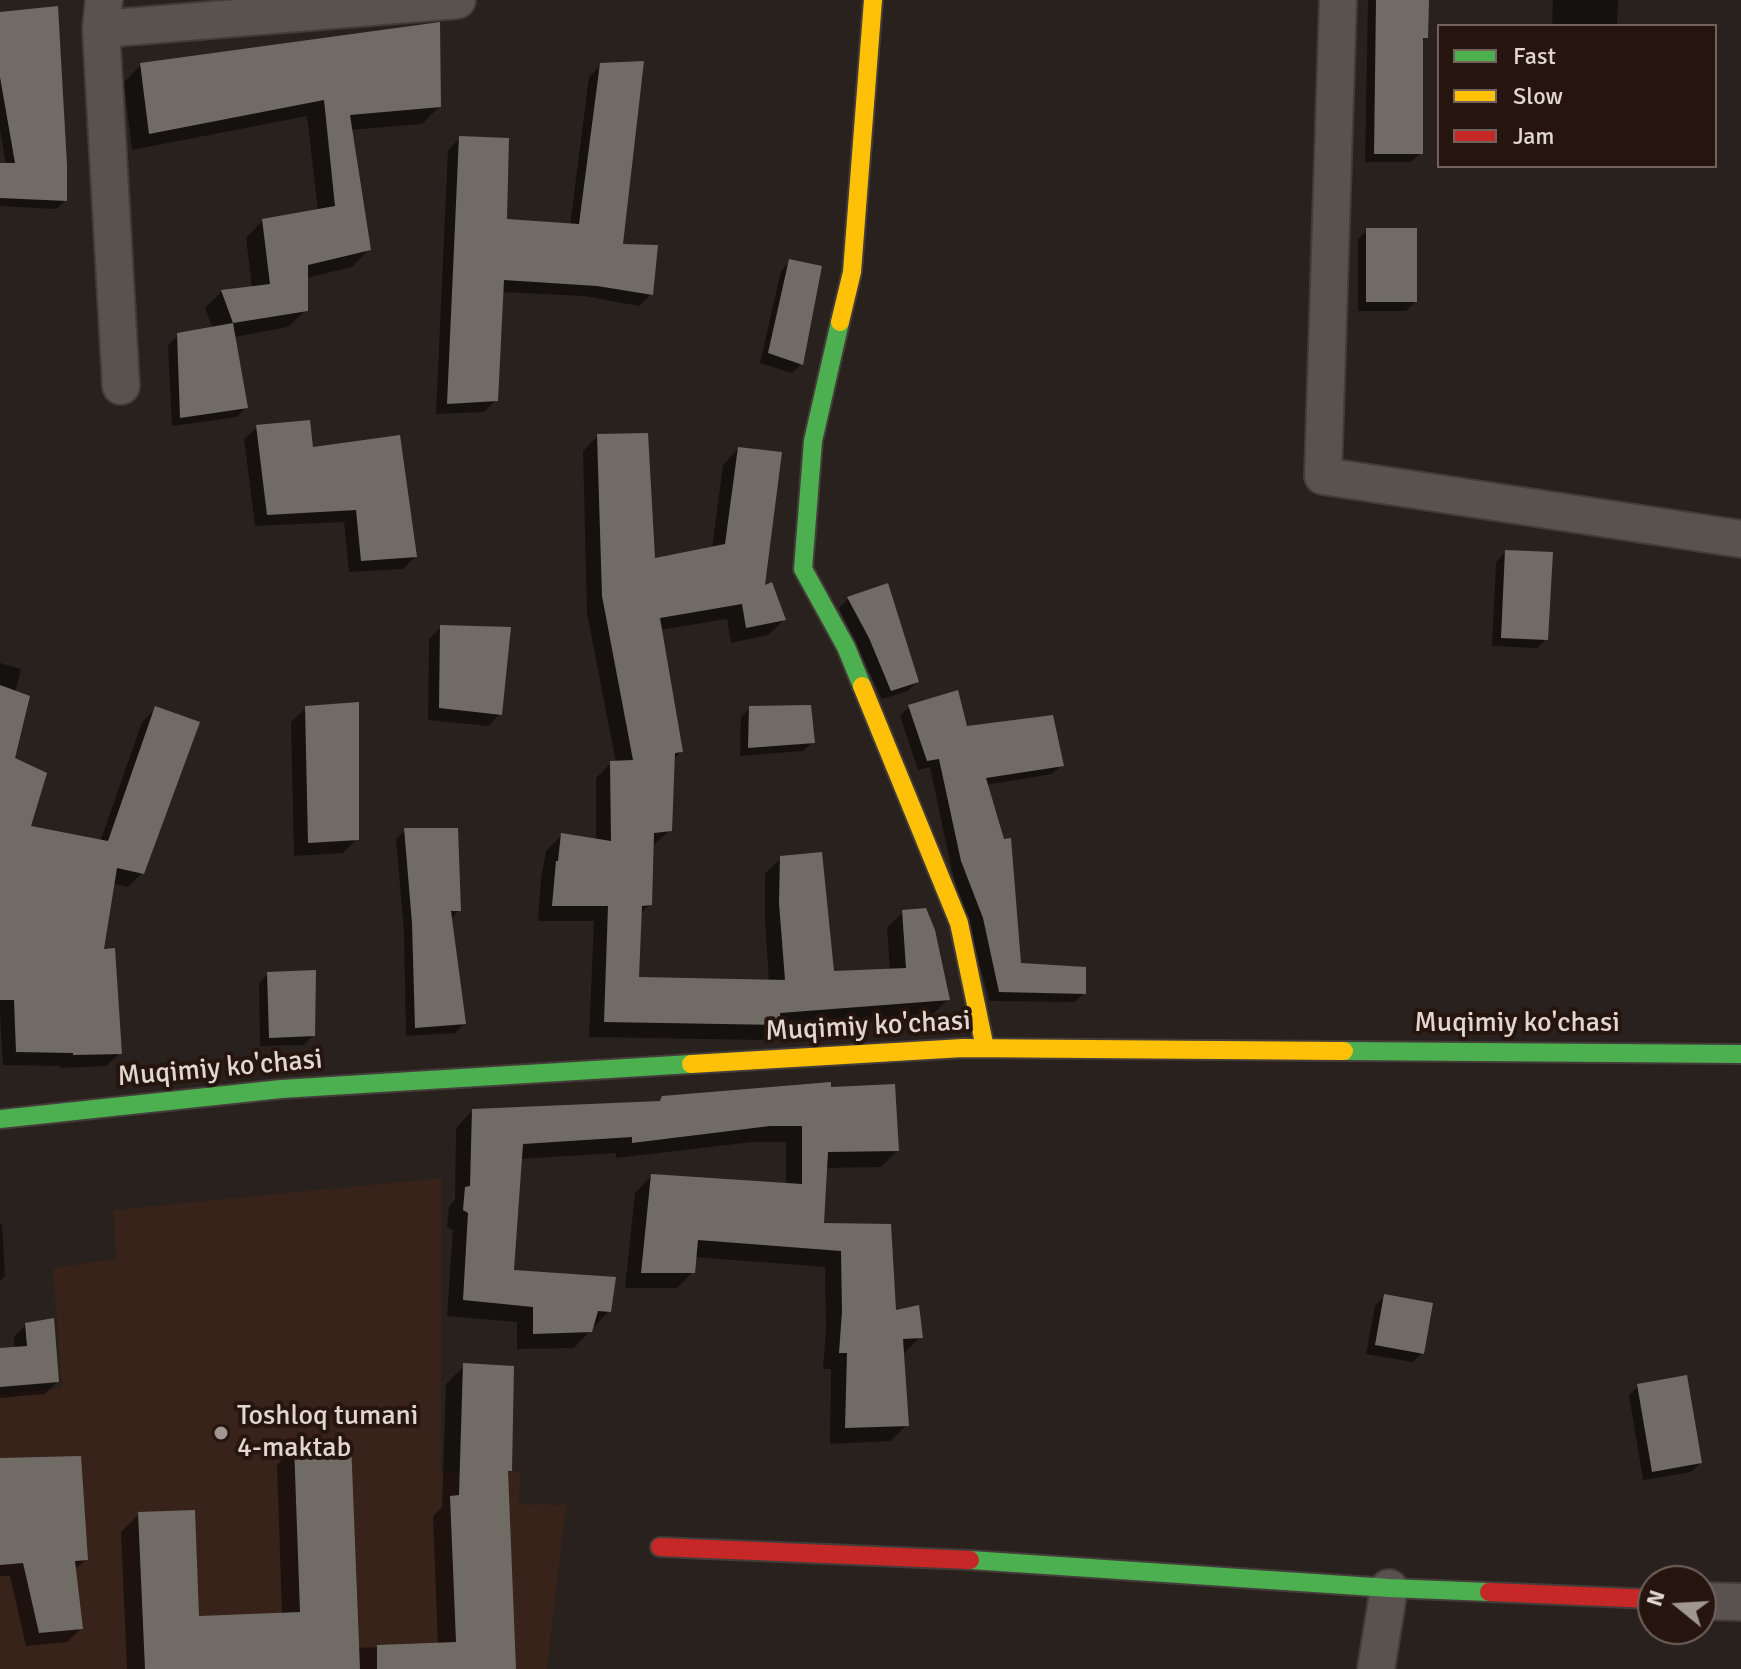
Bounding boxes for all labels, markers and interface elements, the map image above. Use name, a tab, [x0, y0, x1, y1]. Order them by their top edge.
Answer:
legend	[1437, 24, 1717, 168]
text: Fast	[1513, 41, 1556, 71]
text: Slow	[1513, 81, 1563, 111]
text: Jam	[1513, 121, 1554, 151]
street label: Muqimiy ko'chasi	[764, 1005, 972, 1049]
street label: Muqimiy ko'chasi	[1414, 1007, 1620, 1041]
street label: Muqimiy ko'chasi	[116, 1043, 324, 1095]
place label: Toshloq tumani 4-maktab	[237, 1400, 418, 1466]
marker: Toshloq tumani 4-maktab	[212, 1424, 230, 1442]
north arrow	[1637, 1565, 1717, 1645]
text: N	[1640, 1587, 1671, 1610]

